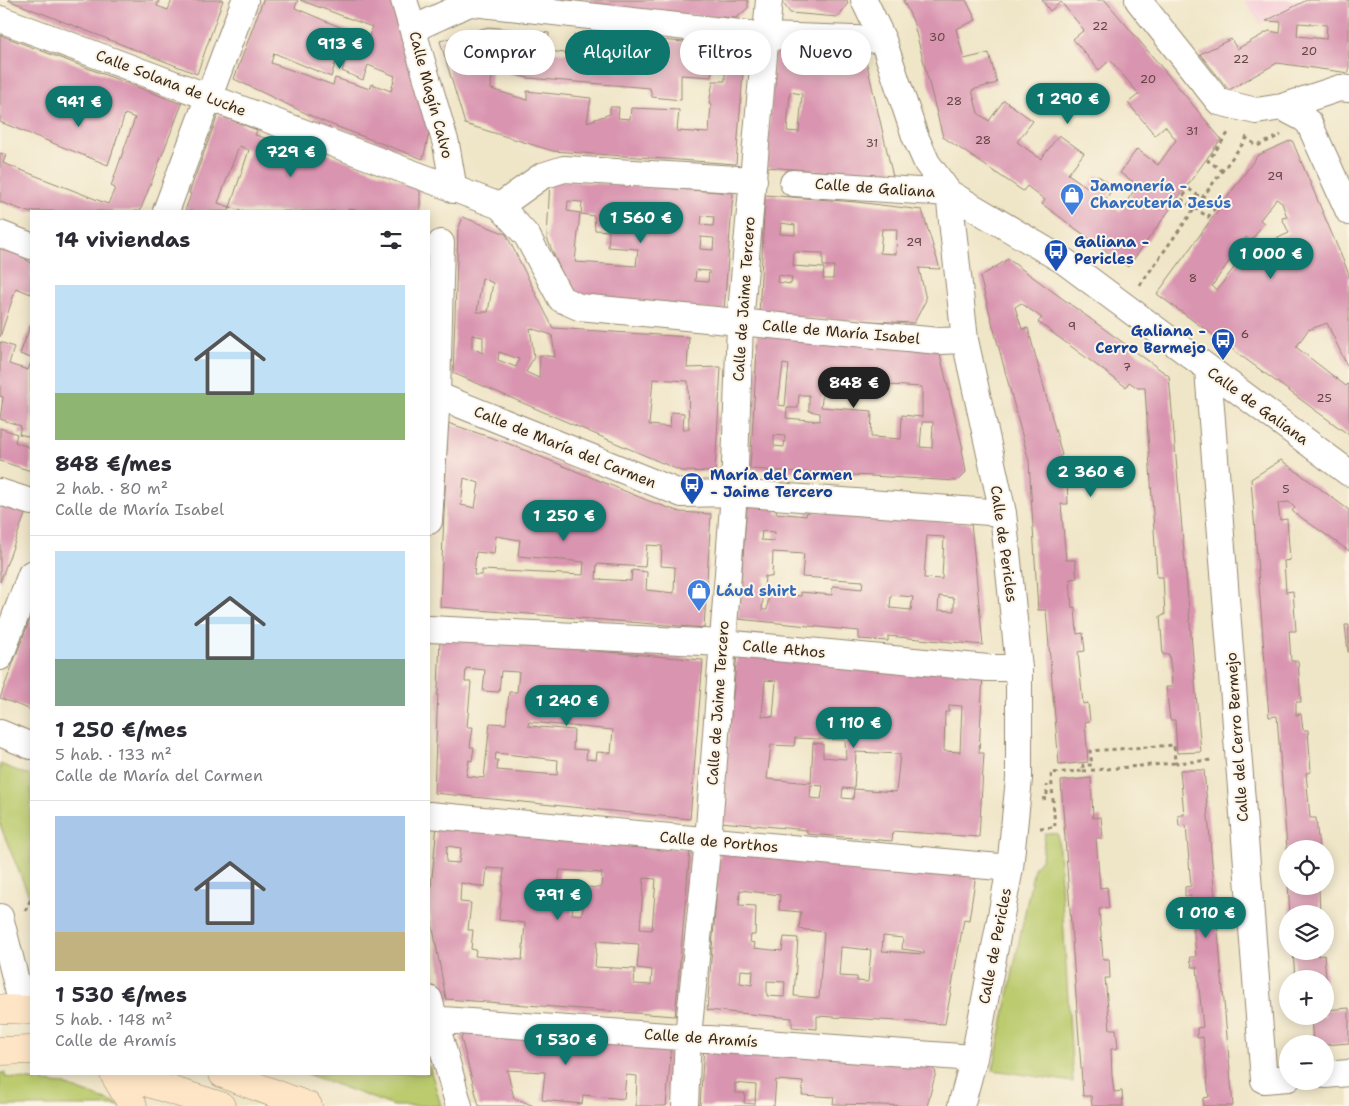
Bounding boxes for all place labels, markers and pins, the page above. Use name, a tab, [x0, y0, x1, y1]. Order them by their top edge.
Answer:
pin: 913 €	[305, 28, 375, 70]
pin: 1 290 €	[1022, 82, 1114, 125]
pin: 941 €	[44, 86, 114, 128]
pin: 729 €	[256, 136, 326, 178]
place label: Jamonería - Charcutería Jesús	[1090, 176, 1231, 213]
shop icon: Jamonería - Charcutería Jesús	[1059, 182, 1085, 216]
pin: 1 560 €	[595, 202, 687, 244]
place label: Galiana - Pericles	[1074, 232, 1149, 269]
bus stop icon: Galiana - Pericles	[1043, 238, 1069, 272]
pin: 1 000 €	[1225, 238, 1317, 280]
place label: Galiana - Cerro Bermejo	[1095, 321, 1206, 358]
bus stop icon: Galiana - Cerro Bermejo	[1210, 327, 1236, 361]
pin: 848 €	[819, 366, 889, 409]
pin: 2 360 €	[1045, 456, 1137, 498]
place label: María del Carmen - Jaime Tercero	[710, 465, 852, 502]
bus stop icon: María del Carmen - Jaime Tercero	[679, 471, 705, 505]
pin: 1 250 €	[518, 500, 610, 542]
shop icon: Láud shirt	[686, 578, 712, 612]
place label: Láud shirt	[716, 581, 797, 601]
pin: 1 240 €	[521, 684, 613, 727]
pin: 1 110 €	[808, 706, 900, 749]
pin: 791 €	[523, 878, 593, 921]
pin: 1 010 €	[1160, 896, 1252, 939]
pin: 1 530 €	[520, 1024, 612, 1066]

